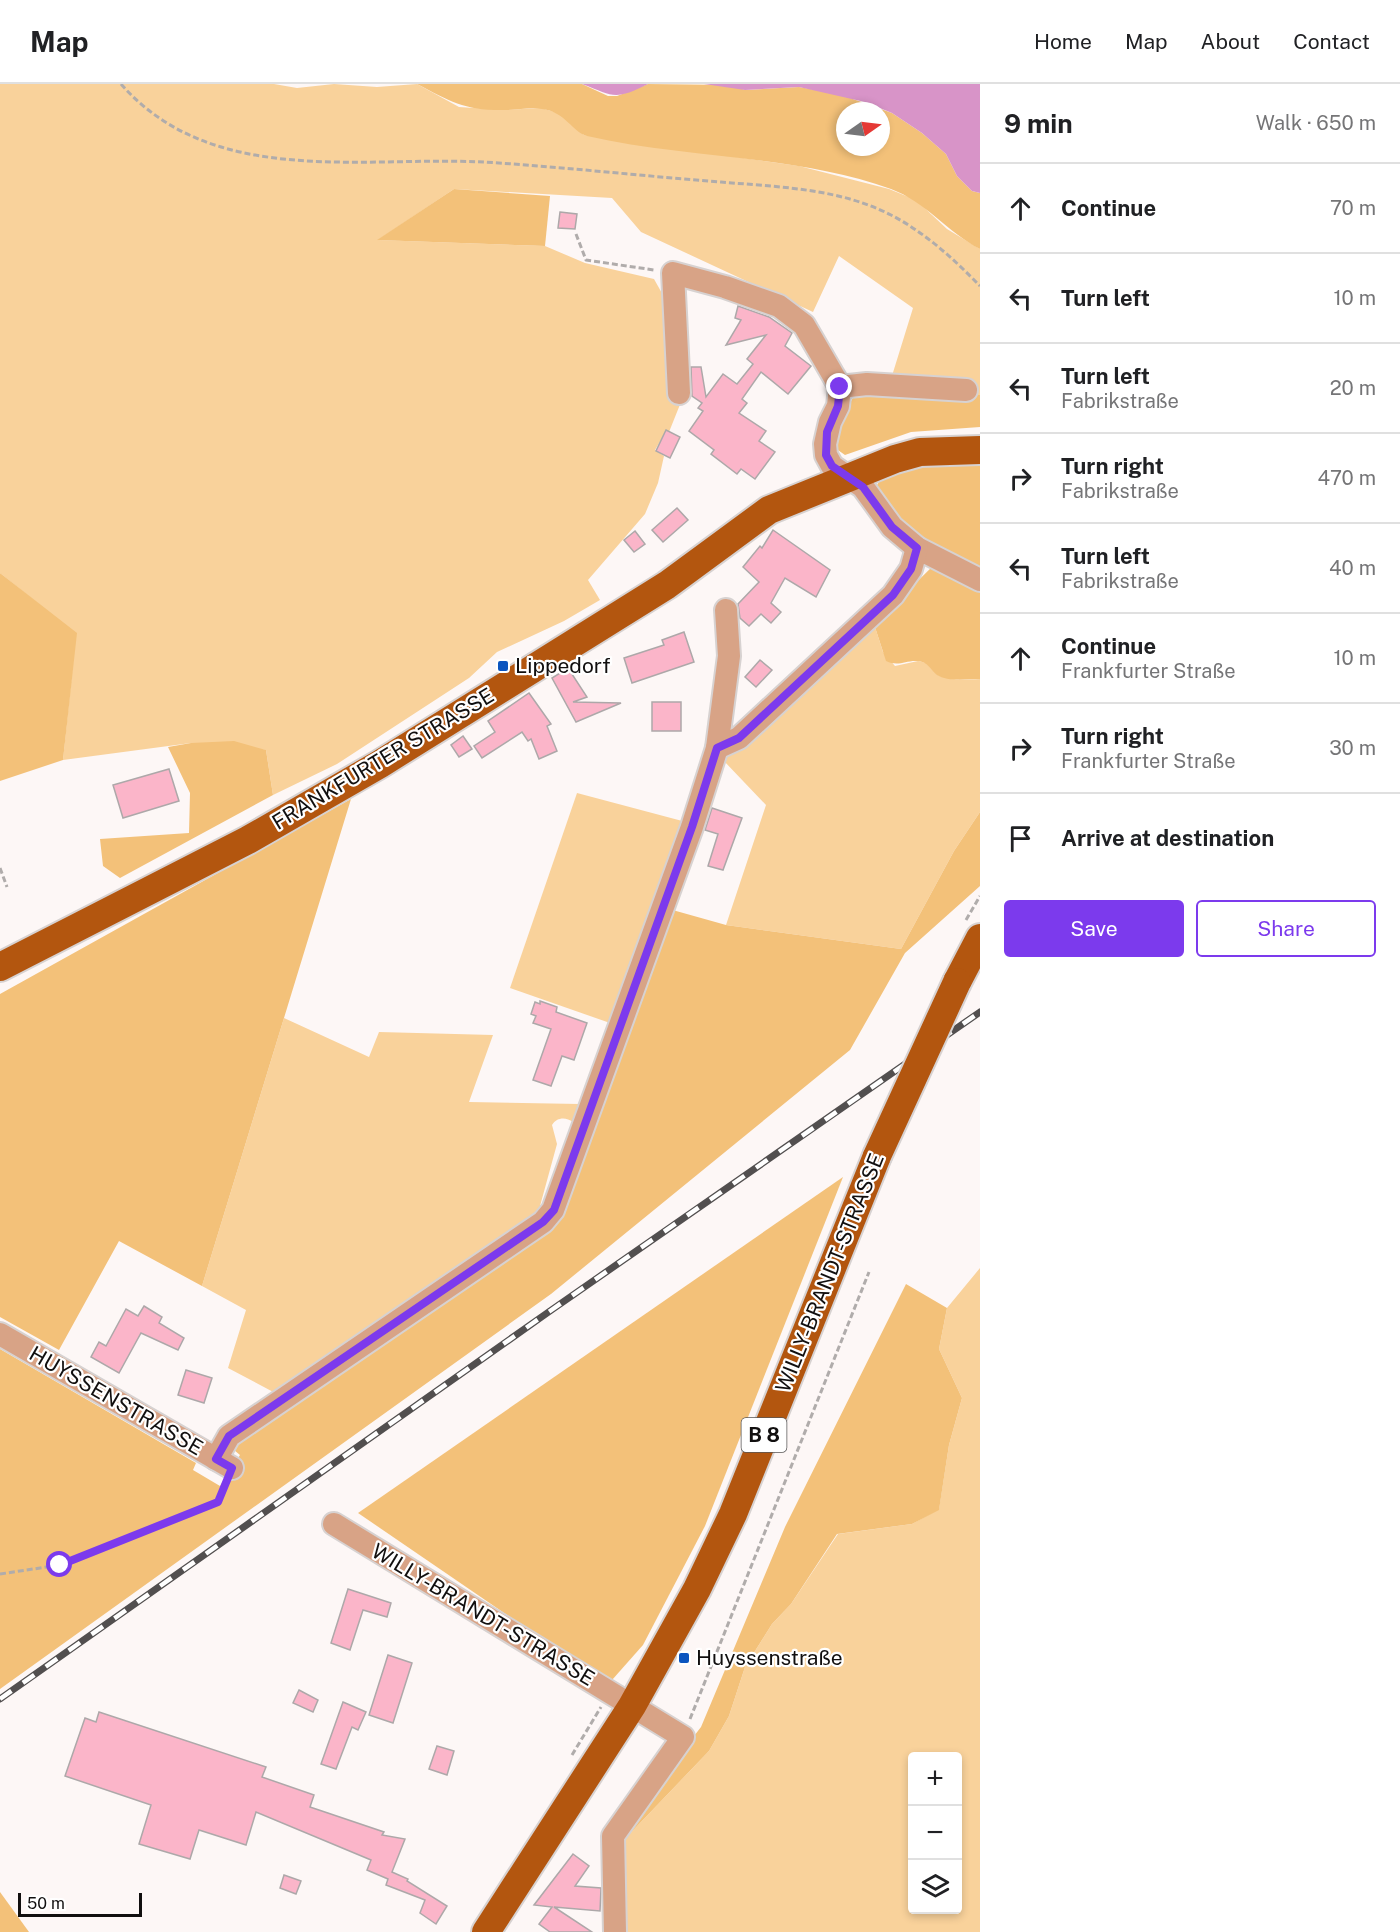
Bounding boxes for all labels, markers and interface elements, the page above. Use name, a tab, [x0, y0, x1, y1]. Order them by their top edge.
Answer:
text: Map	[30, 25, 89, 58]
text: Home	[1034, 29, 1092, 54]
text: Map	[1125, 29, 1168, 54]
text: About	[1201, 29, 1260, 54]
text: Contact	[1293, 29, 1370, 54]
north arrow	[836, 102, 890, 156]
text: 9 min	[1004, 108, 1073, 139]
text: Walk · 650 m	[1256, 111, 1376, 135]
icon: ahead	[1004, 192, 1037, 225]
text: Continue	[1061, 195, 1156, 221]
text: 70 m	[1330, 196, 1376, 220]
icon: left	[1004, 282, 1037, 315]
text: Turn left	[1061, 285, 1150, 311]
text: 10 m	[1333, 286, 1376, 310]
text: Turn left	[1061, 363, 1150, 389]
icon: left	[1004, 372, 1037, 405]
route end	[826, 373, 852, 399]
text: 20 m	[1330, 376, 1376, 400]
text: Fabrikstraße	[1061, 389, 1179, 413]
text: Turn right	[1061, 453, 1164, 479]
icon: right	[1004, 462, 1037, 495]
text: 470 m	[1317, 466, 1376, 490]
text: Fabrikstraße	[1061, 479, 1179, 503]
text: Turn left	[1061, 543, 1150, 569]
icon: left	[1004, 552, 1037, 585]
text: 40 m	[1329, 556, 1376, 580]
text: Fabrikstraße	[1061, 569, 1179, 593]
text: Continue	[1061, 633, 1156, 659]
icon: ahead	[1004, 642, 1037, 675]
text: 10 m	[1333, 646, 1376, 670]
place label: Lippedorf	[515, 653, 610, 678]
marker: Lippedorf	[496, 659, 510, 673]
text: Frankfurter Straße	[1061, 659, 1236, 683]
street label: FRANKFURTER STRASSE	[267, 682, 498, 835]
text: Turn right	[1061, 723, 1164, 749]
icon: right	[1004, 732, 1037, 765]
text: 30 m	[1329, 736, 1376, 760]
text: Frankfurter Straße	[1061, 749, 1236, 773]
icon: arrive	[1004, 822, 1037, 855]
text: Arrive at destination	[1061, 825, 1274, 851]
button: Save	[1004, 900, 1184, 957]
button: Share	[1196, 900, 1376, 957]
street label: WILLY-BRANDT-STRASSE	[770, 1150, 889, 1396]
street label: HUYSSENSTRASSE	[25, 1341, 207, 1460]
road number: B 8	[742, 1418, 786, 1452]
street label: WILLY-BRANDT-STRASSE	[367, 1538, 599, 1691]
route start	[46, 1551, 72, 1577]
place label: Huyssenstraße	[696, 1645, 843, 1670]
marker: Huyssenstraße	[677, 1651, 691, 1665]
map controls	[908, 1752, 962, 1914]
button: +	[908, 1752, 962, 1806]
button: −	[908, 1806, 962, 1860]
button: layers	[908, 1860, 962, 1914]
scale bar	[18, 1890, 142, 1918]
text: 50 m	[27, 1894, 65, 1913]

